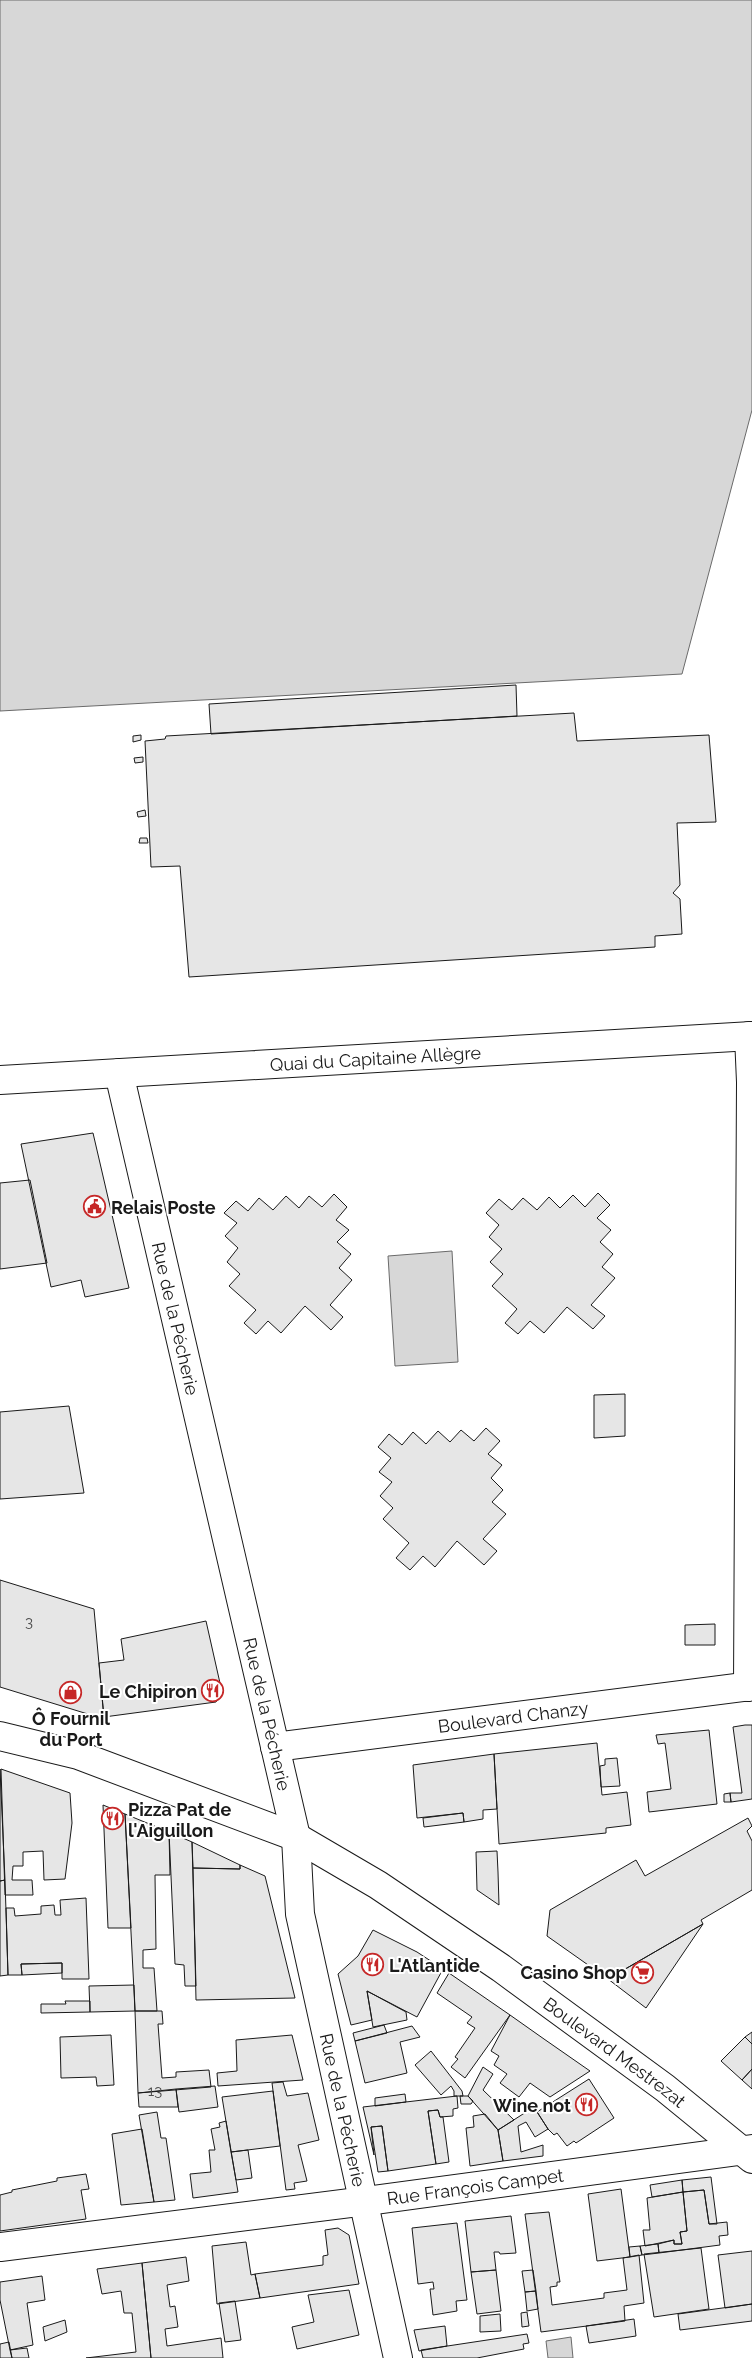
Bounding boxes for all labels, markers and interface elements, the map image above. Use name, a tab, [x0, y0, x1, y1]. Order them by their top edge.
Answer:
street label: Quai du Capitaine Allègre	[269, 1041, 482, 1075]
public building icon: Relais Poste	[83, 1195, 107, 1219]
place label: Relais Poste	[111, 1197, 216, 1218]
street label: Rue de la Pécherie	[148, 1240, 204, 1398]
house number: 3	[25, 1613, 33, 1631]
street label: Rue de la Pécherie	[240, 1635, 296, 1793]
restaurant icon: Le Chipiron	[201, 1679, 225, 1703]
shop icon: Ô Fournil du Port	[59, 1681, 83, 1705]
place label: Le Chipiron	[99, 1681, 197, 1702]
street label: Boulevard Chanzy	[437, 1697, 590, 1737]
place label: Ô Fournil du Port	[32, 1707, 110, 1750]
place label: Pizza Pat de l'Aiguillon	[128, 1799, 231, 1841]
restaurant icon: Pizza Pat de l'Aiguillon	[100, 1807, 124, 1831]
restaurant icon: L'Atlantide	[361, 1953, 385, 1977]
place label: L'Atlantide	[389, 1955, 480, 1976]
supermarket icon: Casino Shop	[631, 1960, 655, 1984]
place label: Casino Shop	[521, 1962, 627, 1983]
street label: Boulevard Mestrezat	[540, 1992, 690, 2111]
street label: Rue de la Pécherie	[316, 2031, 370, 2189]
house number: 13	[148, 2082, 162, 2100]
restaurant icon: Wine not	[575, 2093, 599, 2117]
place label: Wine not	[493, 2095, 571, 2116]
street label: Rue François Campet	[385, 2164, 565, 2209]

